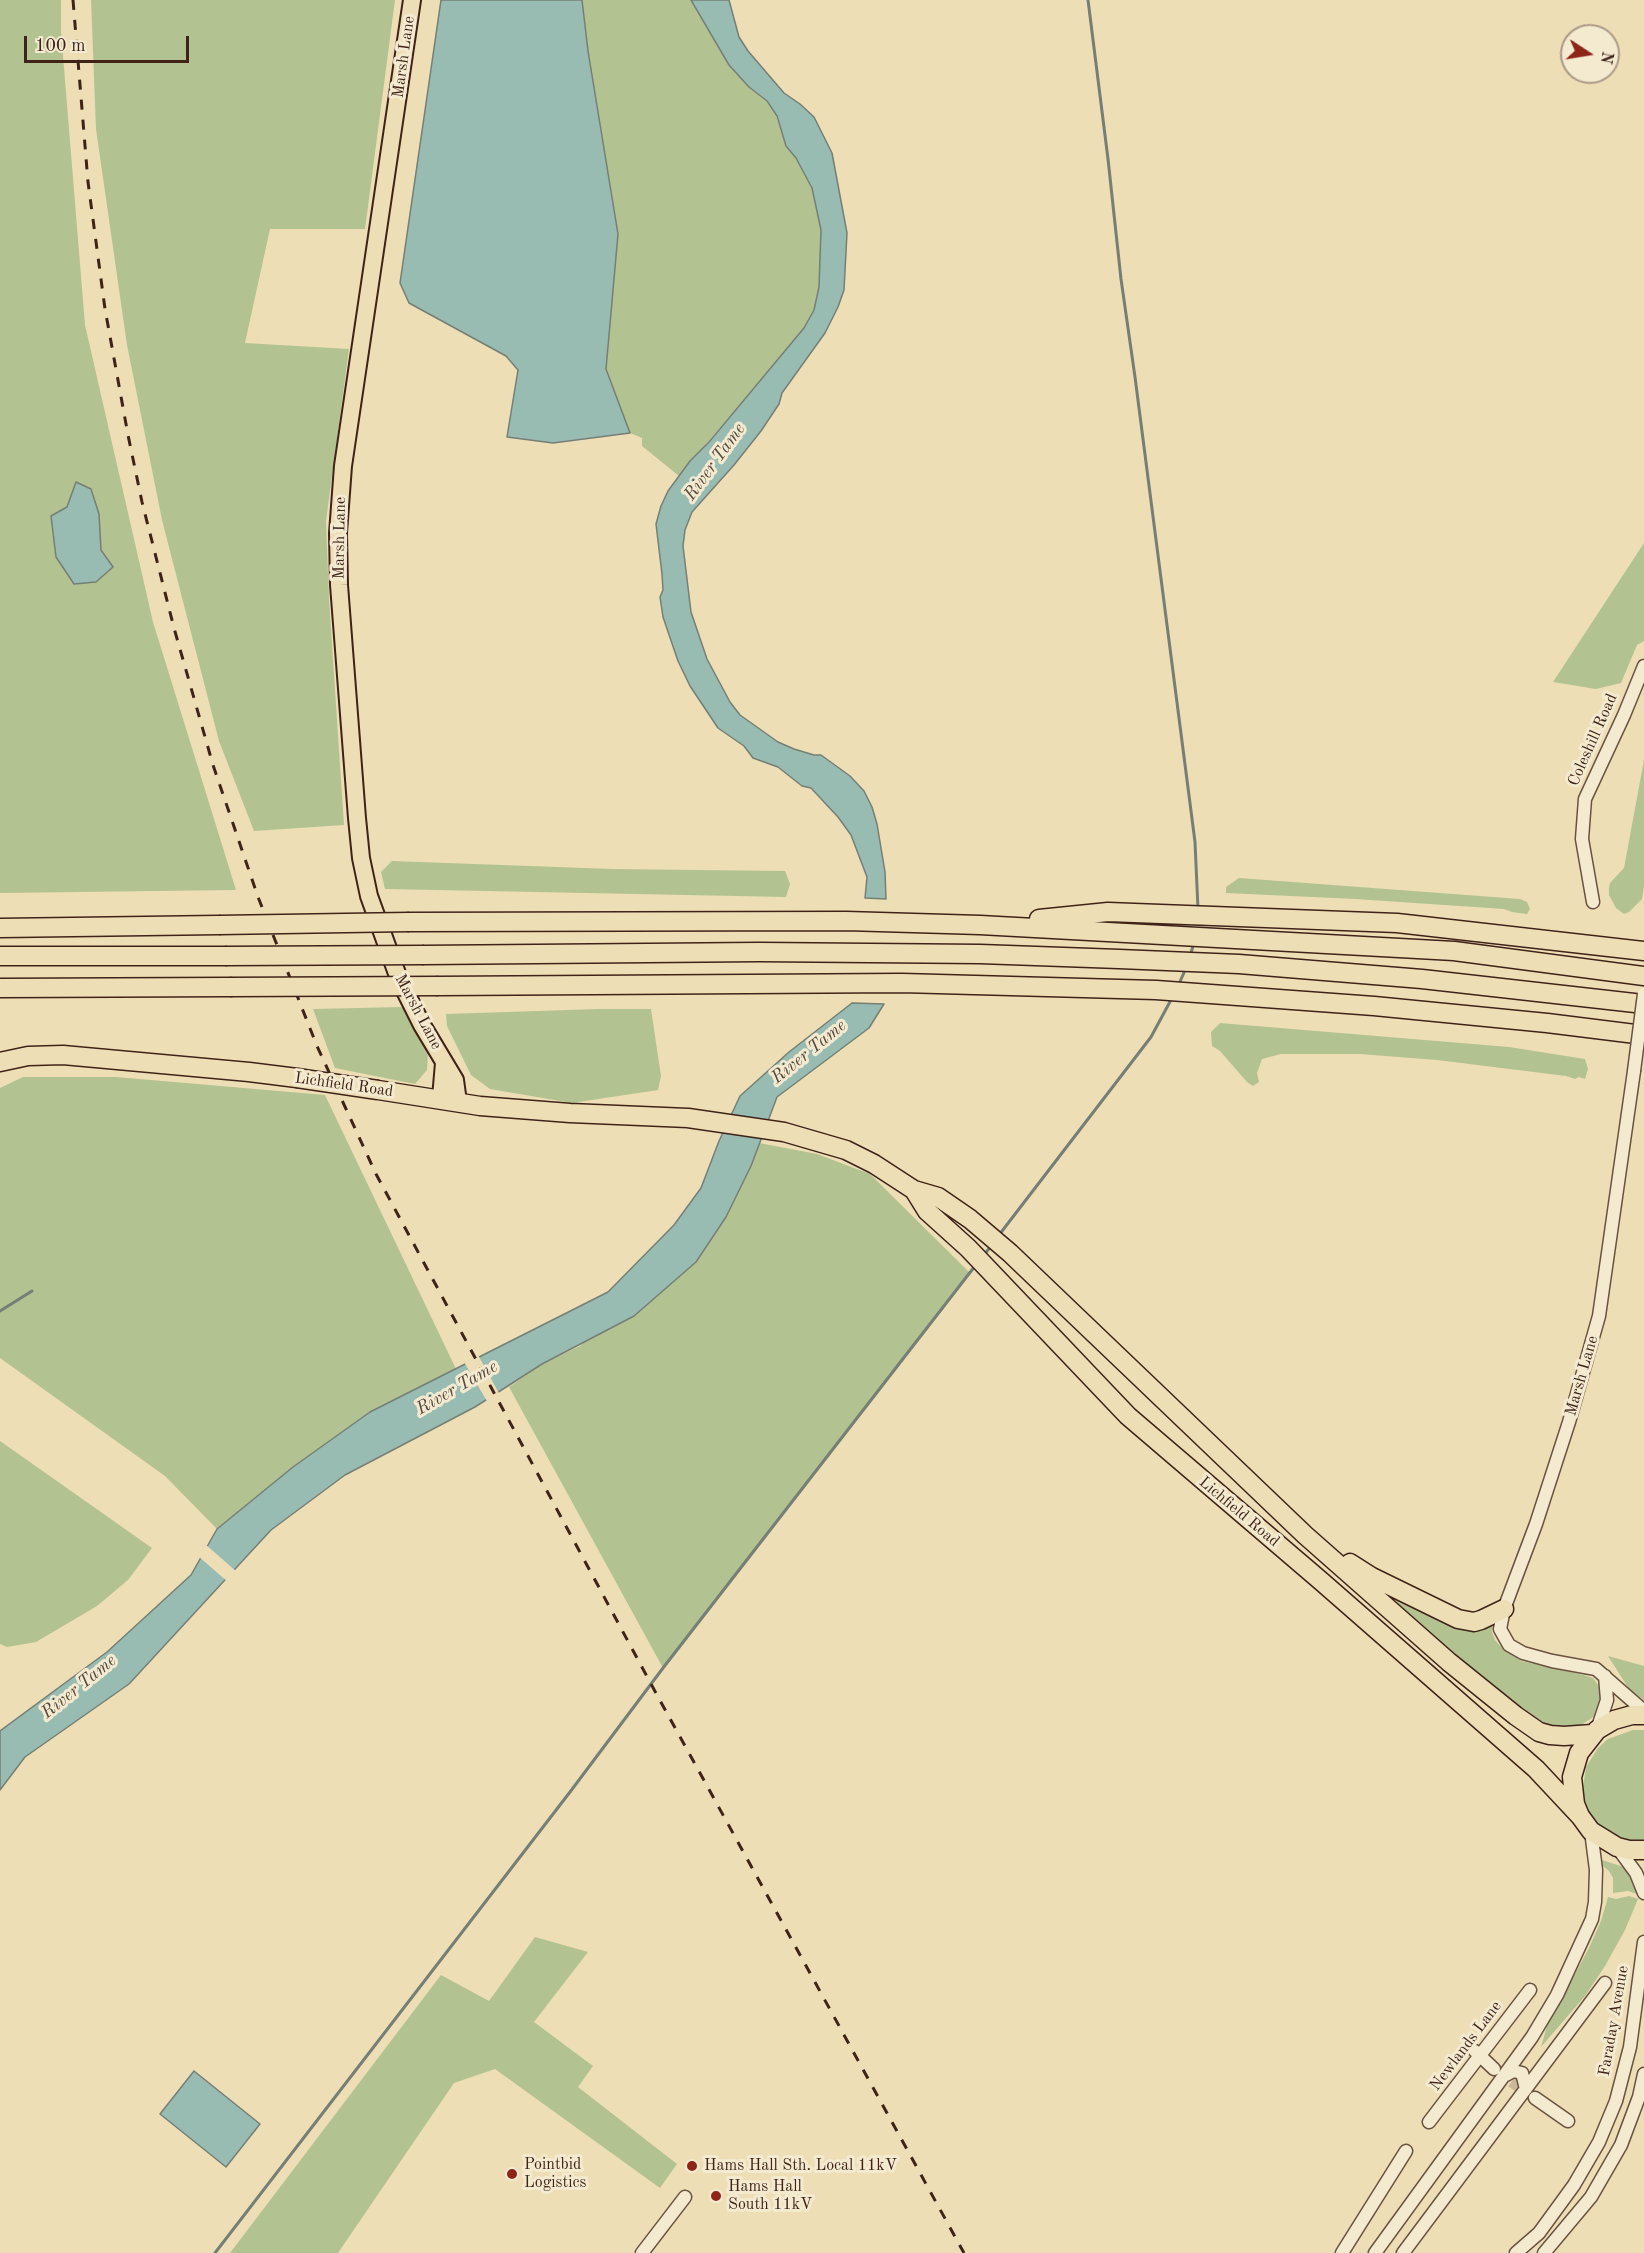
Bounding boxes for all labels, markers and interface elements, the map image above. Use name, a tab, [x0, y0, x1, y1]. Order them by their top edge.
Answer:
street label: Marsh Lane	[389, 15, 419, 99]
scale bar	[27, 24, 192, 62]
north arrow	[1560, 24, 1620, 84]
text: 100 m	[35, 37, 86, 55]
text: N	[1597, 50, 1615, 65]
water label: River Tame	[680, 419, 750, 505]
street label: Marsh Lane	[330, 497, 350, 579]
street label: Coleshill Road	[1564, 691, 1622, 789]
street label: Marsh Lane	[390, 971, 446, 1053]
water label: River Tame	[767, 1015, 851, 1089]
street label: Lichfield Road	[293, 1069, 395, 1101]
street label: Marsh Lane	[1561, 1334, 1603, 1418]
water label: River Tame	[412, 1356, 502, 1420]
street label: Lichfield Road	[1195, 1473, 1283, 1551]
water label: River Tame	[37, 1650, 121, 1724]
street label: Faraday Avenue	[1595, 1964, 1633, 2078]
street label: Newlands Lane	[1426, 1997, 1506, 2095]
place label: Pointbid Logistics	[524, 2155, 586, 2193]
place label: Hams Hall Sth. Local 11kV	[704, 2156, 897, 2176]
marker: Hams Hall Sth. Local 11kV	[685, 2159, 699, 2173]
marker: Pointbid Logistics	[505, 2167, 519, 2181]
place label: Hams Hall South 11kV	[728, 2177, 812, 2215]
marker: Hams Hall South 11kV	[709, 2189, 723, 2203]

